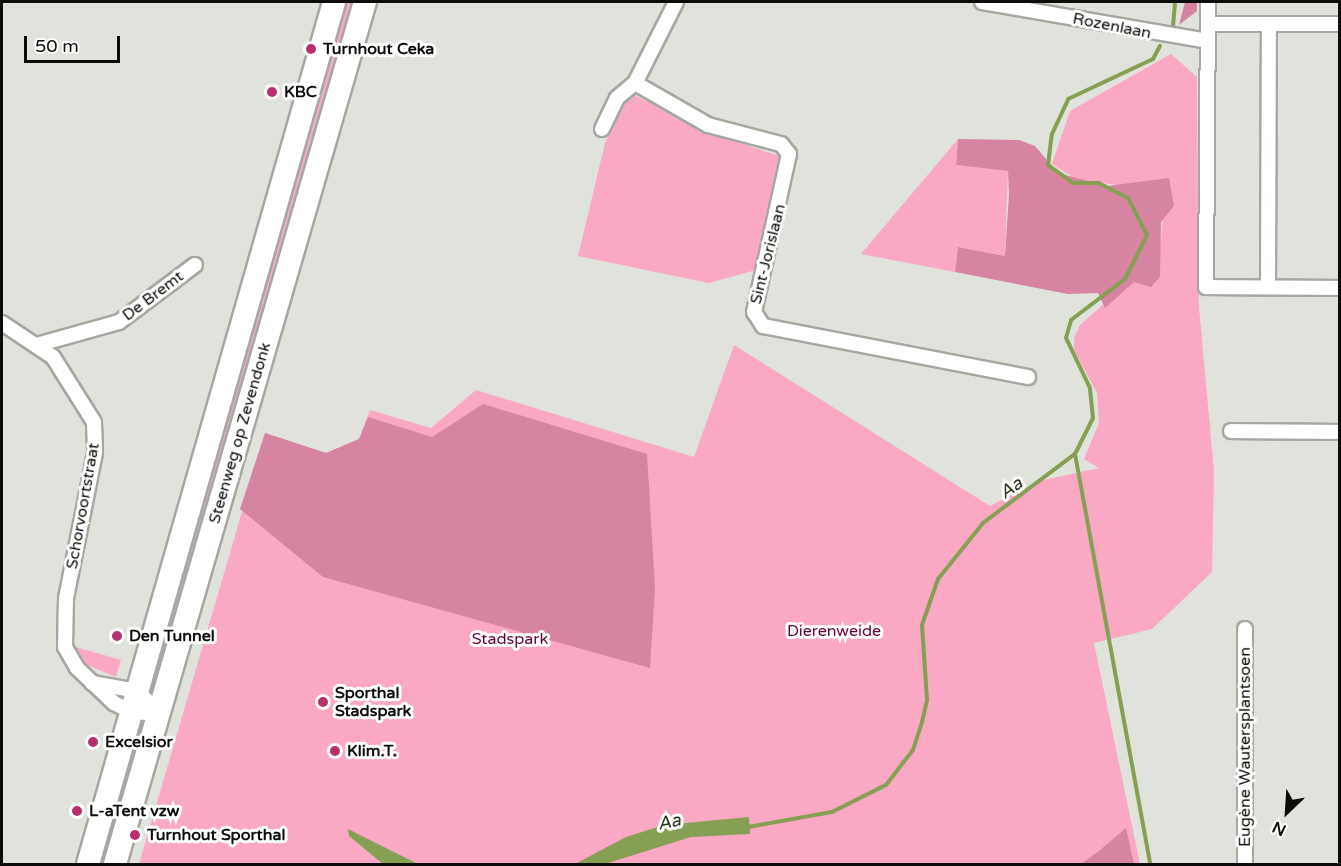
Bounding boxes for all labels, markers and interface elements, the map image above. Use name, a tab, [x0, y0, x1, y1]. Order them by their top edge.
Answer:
street label: Rozenlaan	[1071, 9, 1153, 43]
scale bar	[27, 24, 123, 62]
text: 50 m	[35, 35, 79, 57]
place label: Turnhout Ceka	[323, 39, 434, 59]
marker: Turnhout Ceka	[304, 42, 318, 56]
place label: KBC	[284, 82, 317, 102]
marker: KBC	[265, 85, 279, 99]
street label: Sint-Jorislaan	[746, 202, 790, 306]
street label: De Bremt	[119, 267, 187, 325]
street label: Steenweg op Zevendonk	[205, 340, 275, 526]
street label: Schorvoortstraat	[62, 441, 104, 571]
water label: Aa	[995, 472, 1027, 504]
park label: Dierenweide	[787, 621, 881, 641]
place label: Den Tunnel	[129, 626, 215, 646]
marker: Den Tunnel	[110, 629, 124, 643]
park label: Stadspark	[472, 629, 548, 649]
street label: Eugène Wautersplantsoen	[1235, 647, 1255, 847]
place label: Sporthal Stadspark	[335, 683, 411, 721]
marker: Sporthal Stadspark	[316, 695, 330, 709]
place label: Excelsior	[105, 732, 173, 752]
marker: Excelsior	[86, 735, 100, 749]
place label: Klim.T.	[347, 741, 397, 761]
marker: Klim.T.	[328, 744, 342, 758]
north arrow	[1257, 782, 1317, 842]
place label: L-aTent vzw	[89, 801, 179, 821]
marker: L-aTent vzw	[70, 804, 84, 818]
water label: Aa	[655, 809, 683, 835]
text: N	[1269, 817, 1289, 840]
place label: Turnhout Sporthal	[147, 825, 285, 845]
marker: Turnhout Sporthal	[128, 828, 142, 842]

